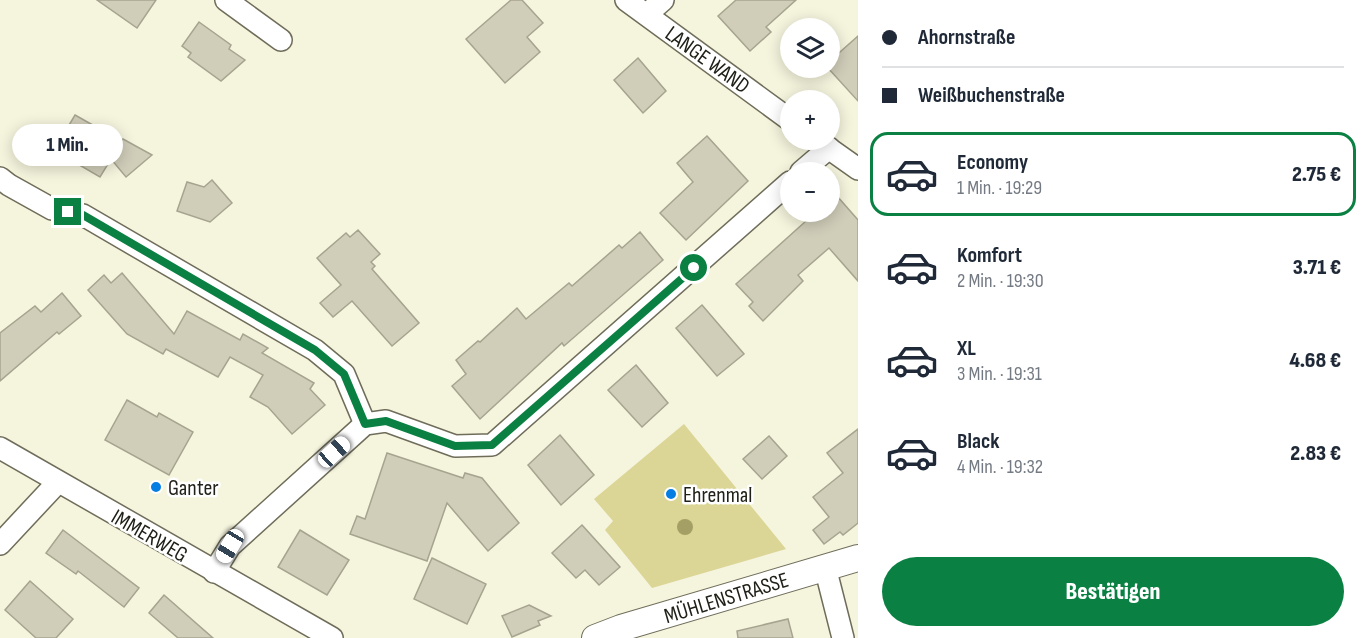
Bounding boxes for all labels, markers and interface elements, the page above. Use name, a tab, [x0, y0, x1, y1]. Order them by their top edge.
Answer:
map controls	[780, 18, 840, 222]
button: layers	[780, 18, 840, 78]
street label: LANGE WAND	[660, 21, 755, 100]
text: Ahornstraße	[918, 24, 1015, 51]
text: Weißbuchenstraße	[918, 82, 1065, 109]
button: +	[780, 90, 840, 150]
callout: 1 Min.	[13, 125, 124, 167]
text: 1 Min.	[46, 133, 89, 157]
icon: car	[885, 147, 939, 201]
text: Economy	[957, 149, 1028, 176]
text: 2.75 €	[1292, 161, 1341, 188]
button: −	[780, 162, 840, 222]
text: 1 Min. · 19:29	[957, 176, 1042, 200]
route end	[54, 198, 81, 225]
icon: car	[885, 240, 939, 294]
text: Komfort	[957, 242, 1022, 269]
route start	[680, 254, 707, 281]
text: 3.71 €	[1293, 254, 1341, 281]
text: 2 Min. · 19:30	[957, 269, 1044, 293]
icon: car	[885, 333, 939, 387]
text: XL	[957, 335, 976, 362]
text: 4.68 €	[1289, 347, 1341, 374]
text: 3 Min. · 19:31	[957, 362, 1042, 386]
icon: car	[885, 426, 939, 480]
text: Black	[957, 428, 999, 455]
car	[315, 433, 353, 471]
text: 2.83 €	[1290, 440, 1341, 467]
text: 4 Min. · 19:32	[957, 455, 1043, 479]
place label: Ganter	[168, 475, 219, 502]
marker: Ganter	[149, 480, 163, 494]
place label: Ehrenmal	[683, 482, 752, 509]
marker: Ehrenmal	[664, 487, 678, 501]
street label: IMMERWEG	[106, 504, 192, 569]
car	[213, 526, 247, 566]
button: Bestätigen	[882, 557, 1344, 626]
street label: MÜHLENSTRASSE	[661, 567, 792, 630]

